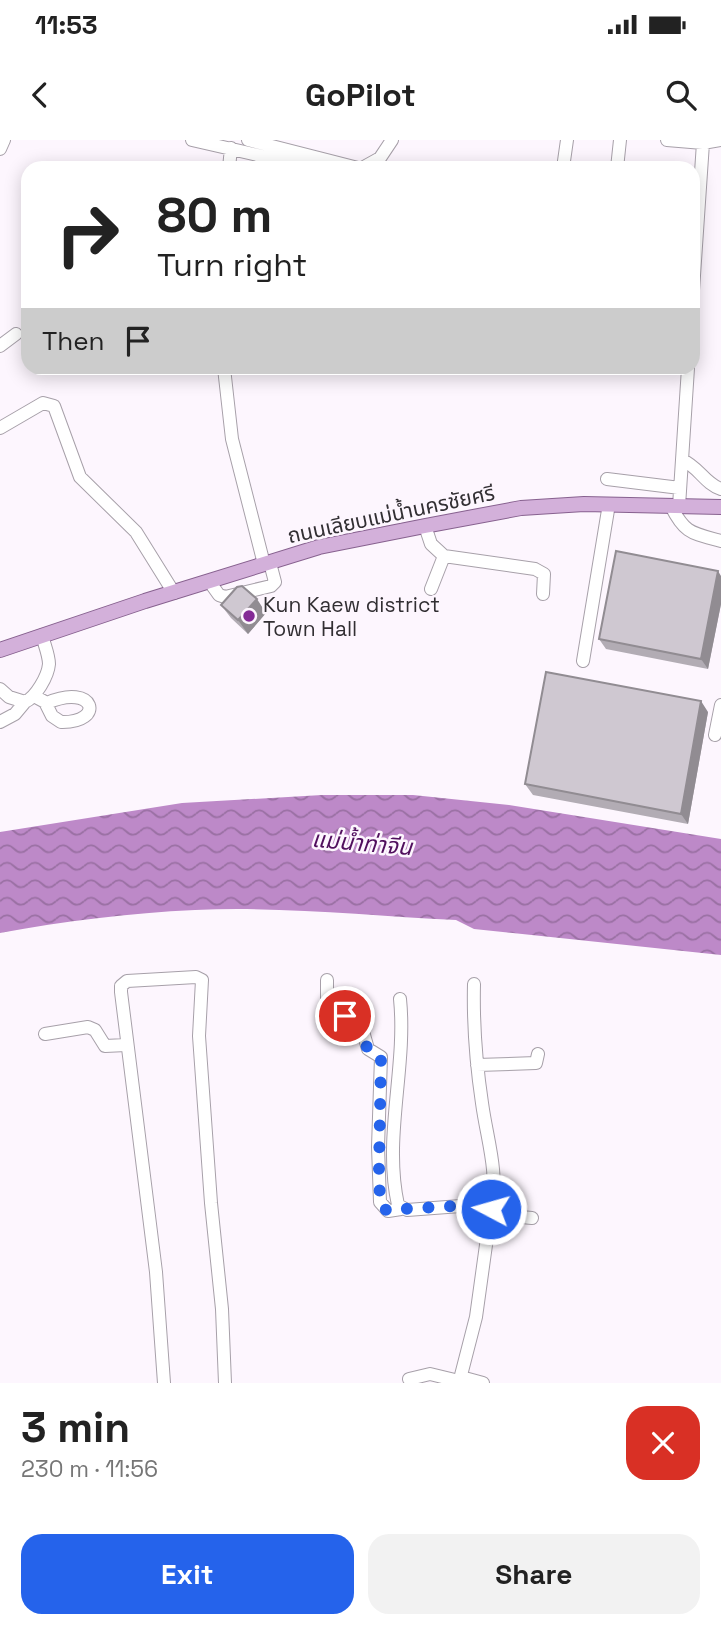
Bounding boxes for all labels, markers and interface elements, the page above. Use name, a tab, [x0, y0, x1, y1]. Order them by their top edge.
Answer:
text: 11:53	[35, 8, 98, 42]
text: GoPilot	[305, 75, 416, 115]
icon: back	[21, 76, 59, 114]
icon: search	[662, 76, 700, 114]
text: 80 m	[157, 184, 272, 246]
icon: right	[42, 189, 133, 280]
text: Turn right	[157, 245, 307, 285]
icon: arrive	[119, 322, 157, 360]
text: Then	[42, 324, 105, 358]
street label: ถนนเลียบแม่น้ำนครชัยศรี	[285, 478, 497, 549]
place label: Kun Kaew district Town Hall	[263, 591, 440, 642]
marker: Kun Kaew district Town Hall	[241, 608, 257, 624]
water label: แม่น้ำท่าจีน	[311, 823, 415, 862]
pin	[315, 986, 375, 1046]
icon: arrive	[326, 997, 364, 1035]
position arrow	[454, 1172, 528, 1246]
text: 3 min	[21, 1401, 130, 1454]
button: close	[626, 1406, 700, 1480]
text: 230 m · 11:56	[21, 1454, 158, 1484]
button: Exit	[21, 1534, 354, 1614]
button: Share	[368, 1534, 700, 1614]

